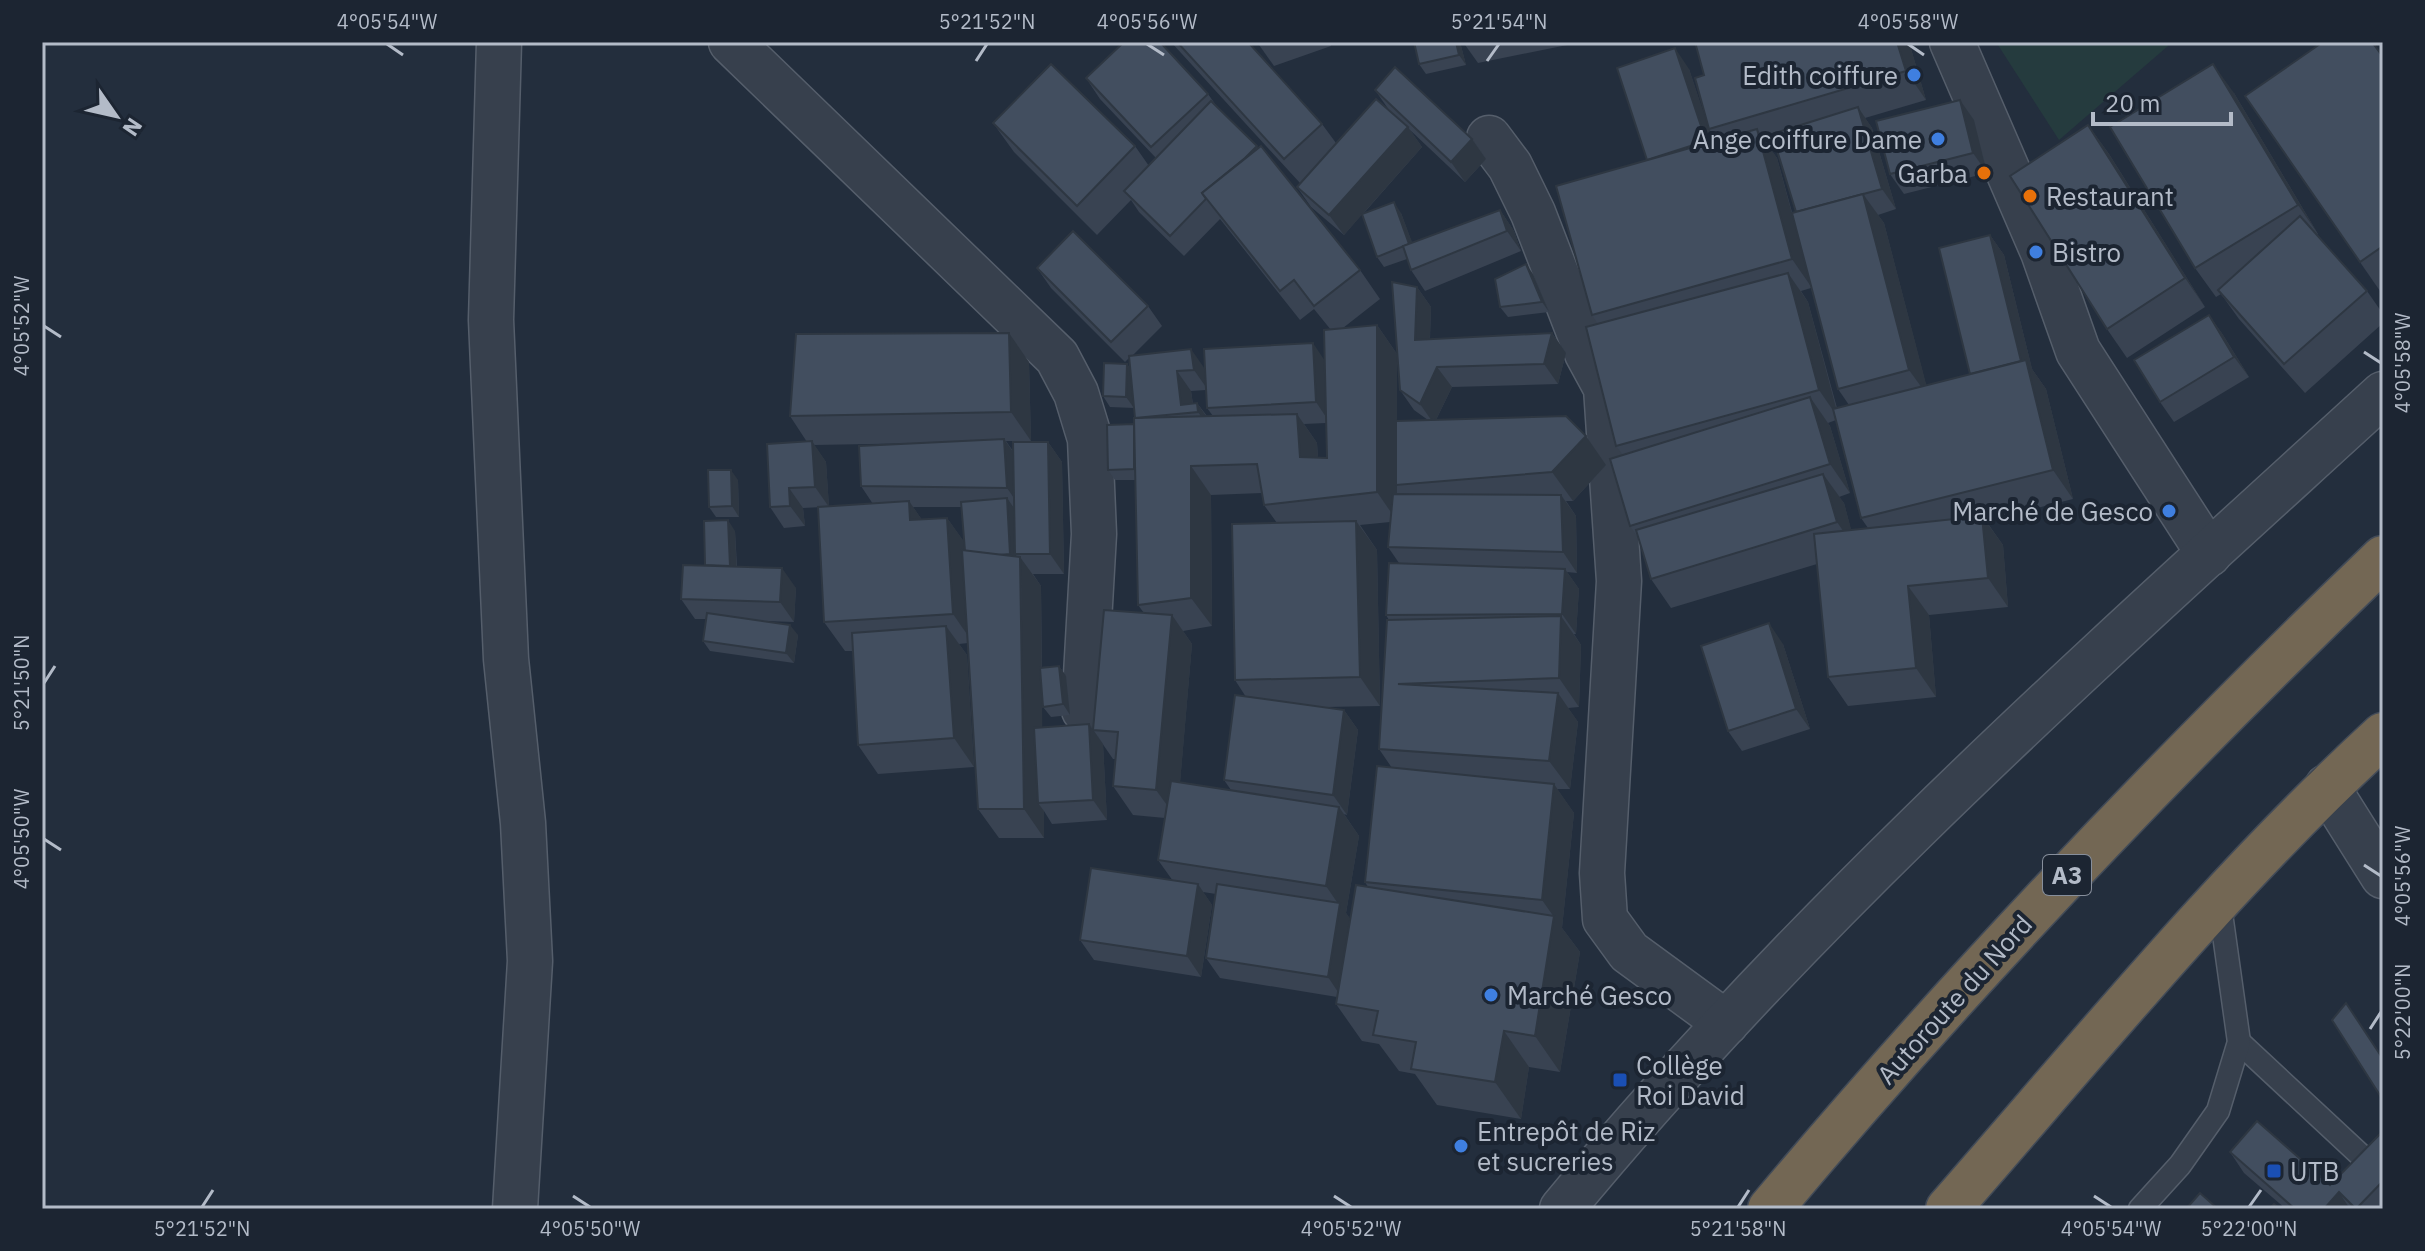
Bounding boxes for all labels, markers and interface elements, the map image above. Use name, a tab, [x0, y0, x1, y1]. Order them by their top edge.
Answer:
text: 4°05'54"W	[337, 8, 438, 35]
text: 5°21'52"N	[939, 8, 1035, 35]
text: 4°05'56"W	[1097, 8, 1198, 35]
text: 5°21'54"N	[1451, 8, 1547, 35]
text: 4°05'58"W	[1858, 8, 1959, 35]
place label: Edith coiffure	[1742, 58, 1898, 92]
marker: Edith coiffure	[1905, 66, 1923, 84]
north arrow	[76, 76, 156, 156]
scale bar	[2093, 76, 2231, 126]
text: 20 m	[2105, 87, 2160, 119]
text: N	[117, 113, 149, 142]
place label: Ange coiffure Dame	[1693, 122, 1922, 156]
marker: Ange coiffure Dame	[1929, 130, 1947, 148]
place label: Garba	[1898, 156, 1968, 190]
marker: Garba	[1975, 164, 1993, 182]
place label: Restaurant	[2046, 179, 2174, 213]
marker: Restaurant	[2021, 187, 2039, 205]
place label: Bistro	[2052, 235, 2121, 269]
marker: Bistro	[2027, 243, 2045, 261]
text: 4°05'52"W	[8, 275, 35, 376]
text: 4°05'58"W	[2389, 312, 2416, 413]
place label: Marché de Gesco	[1952, 494, 2153, 528]
marker: Marché de Gesco	[2160, 502, 2178, 520]
text: 5°21'50"N	[8, 635, 35, 731]
text: 4°05'50"W	[8, 788, 35, 889]
text: 4°05'56"W	[2389, 825, 2416, 926]
road number: A3	[2043, 855, 2091, 895]
street label: Autoroute du Nord	[1869, 907, 2039, 1091]
text: 5°22'00"N	[2389, 964, 2416, 1060]
place label: Marché Gesco	[1507, 978, 1672, 1012]
marker: Marché Gesco	[1482, 986, 1500, 1004]
place label: Collège Roi David	[1636, 1048, 1745, 1112]
marker: Collège Roi David	[1611, 1071, 1629, 1089]
place label: Entrepôt de Riz et sucreries	[1477, 1114, 1655, 1178]
marker: Entrepôt de Riz et sucreries	[1452, 1137, 1470, 1155]
place label: UTB	[2290, 1154, 2339, 1188]
marker: UTB	[2265, 1162, 2283, 1180]
text: 5°21'52"N	[154, 1215, 250, 1242]
text: 4°05'50"W	[540, 1215, 641, 1242]
text: 4°05'52"W	[1301, 1215, 1402, 1242]
text: 5°21'58"N	[1690, 1215, 1786, 1242]
text: 4°05'54"W	[2061, 1215, 2162, 1242]
text: 5°22'00"N	[2201, 1215, 2297, 1242]

